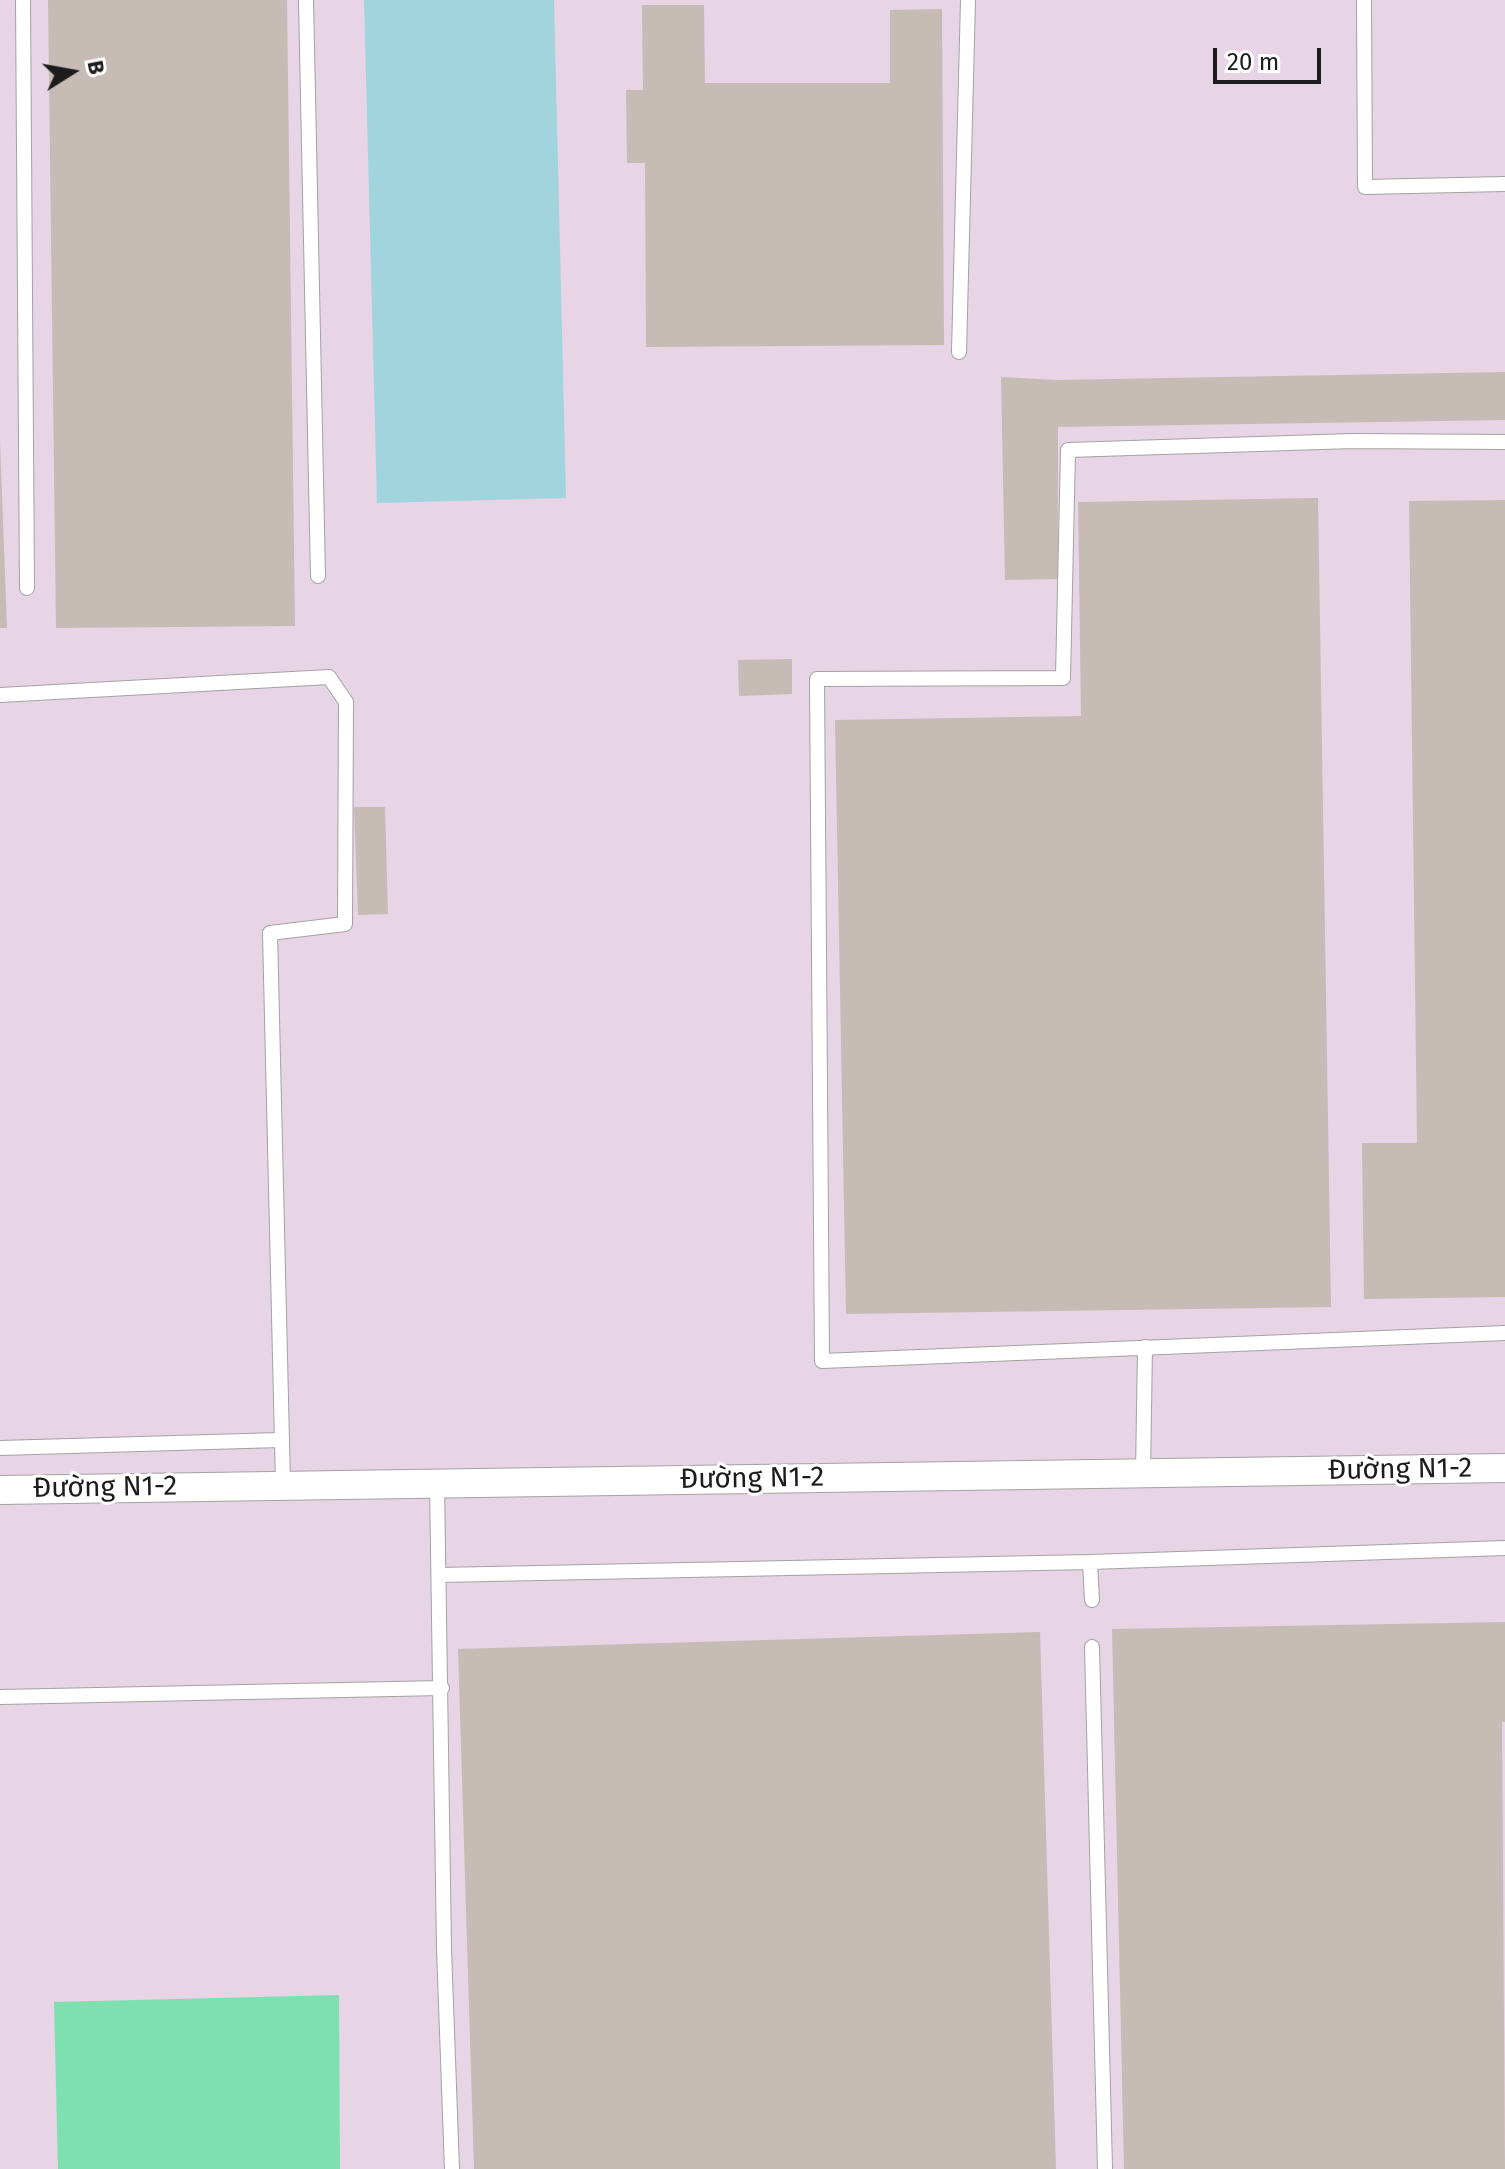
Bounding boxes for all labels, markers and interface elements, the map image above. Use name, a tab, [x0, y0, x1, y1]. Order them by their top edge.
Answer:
north arrow	[32, 32, 112, 112]
scale bar	[1217, 32, 1325, 82]
text: 20 m	[1227, 48, 1279, 76]
text: B	[82, 58, 111, 77]
street label: Đường N1-2	[1328, 1452, 1472, 1488]
street label: Đường N1-2	[680, 1461, 824, 1497]
street label: Đường N1-2	[33, 1470, 177, 1506]

